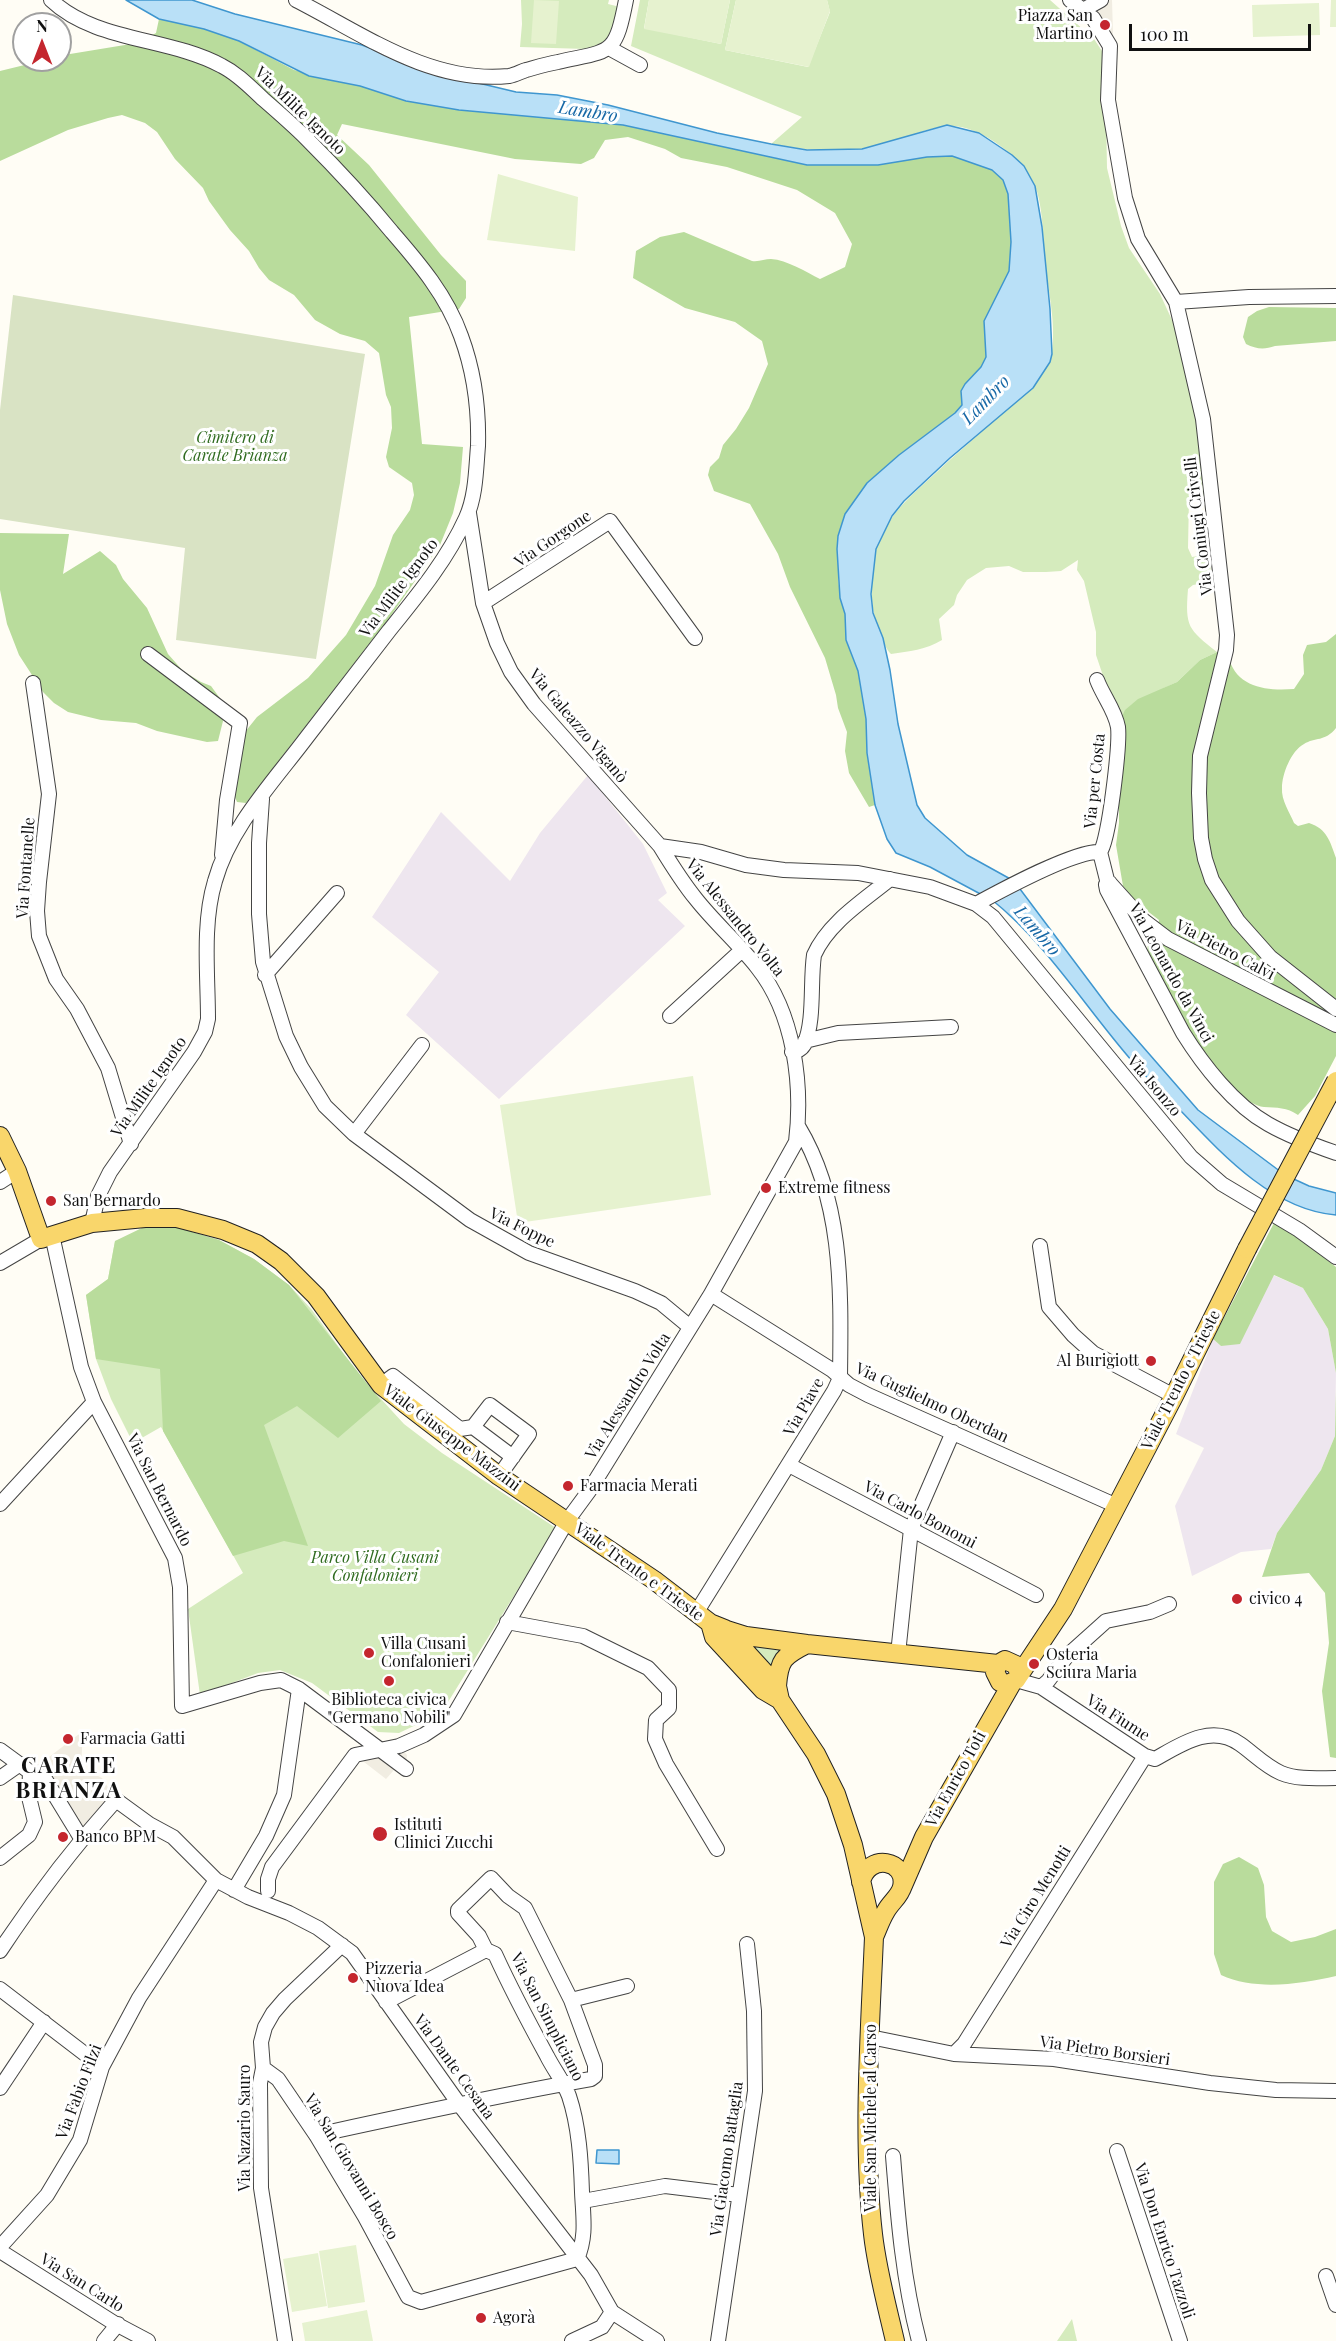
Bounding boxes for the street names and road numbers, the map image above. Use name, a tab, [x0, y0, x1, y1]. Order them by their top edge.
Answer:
street label: Via Milite Ignoto	[251, 63, 349, 159]
street label: Via Coniugi Crivelli	[1181, 456, 1217, 596]
street label: Via Gorgone	[511, 506, 595, 572]
street label: Via Milite Ignoto	[356, 535, 442, 641]
street label: Via Galeazzo Viganò	[525, 665, 631, 787]
street label: Via per Costa	[1080, 733, 1110, 829]
street label: Via Fontanelle	[13, 817, 39, 919]
street label: Via Alessandro Volta	[682, 855, 788, 981]
street label: Via Leonardo da Vinci	[1125, 900, 1217, 1046]
street label: Via Pietro Calvi	[1172, 916, 1278, 984]
street label: Via Milite Ignoto	[107, 1033, 191, 1141]
street label: Via Isonzo	[1123, 1052, 1185, 1120]
street label: Via Foppe	[486, 1204, 558, 1252]
street label: Viale Trento e Trieste	[1137, 1307, 1225, 1453]
street label: Via Alessandro Volta	[581, 1329, 675, 1463]
street label: Via Guglielmo Oberdan	[852, 1359, 1012, 1447]
street label: Via Piave	[780, 1374, 828, 1440]
street label: Viale Giuseppe Mazzini	[380, 1380, 524, 1496]
street label: Via San Bernardo	[122, 1430, 196, 1550]
street label: Via Carlo Bonomi	[860, 1477, 980, 1553]
street label: Viale Trento e Trieste	[571, 1519, 707, 1625]
street label: Via Fiume	[1083, 1690, 1153, 1746]
street label: Via Enrico Toti	[922, 1728, 990, 1830]
street label: Via Ciro Menotti	[997, 1842, 1075, 1952]
street label: Via San Simpliciano	[506, 1950, 588, 2084]
street label: Via Dante Cesana	[410, 2011, 498, 2123]
street label: Viale San Michele al Carso	[861, 2024, 881, 2212]
street label: Via Pietro Borsieri	[1039, 2032, 1171, 2070]
street label: Via Fabio Filzi	[52, 2042, 106, 2142]
street label: Via Nazario Sauro	[235, 2065, 255, 2191]
street label: Via Giacomo Battaglia	[707, 2080, 747, 2238]
street label: Via San Giovanni Bosco	[300, 2091, 402, 2243]
street label: Via Don Enrico Tazzoli	[1130, 2161, 1198, 2321]
street label: Via San Carlo	[36, 2250, 128, 2316]

